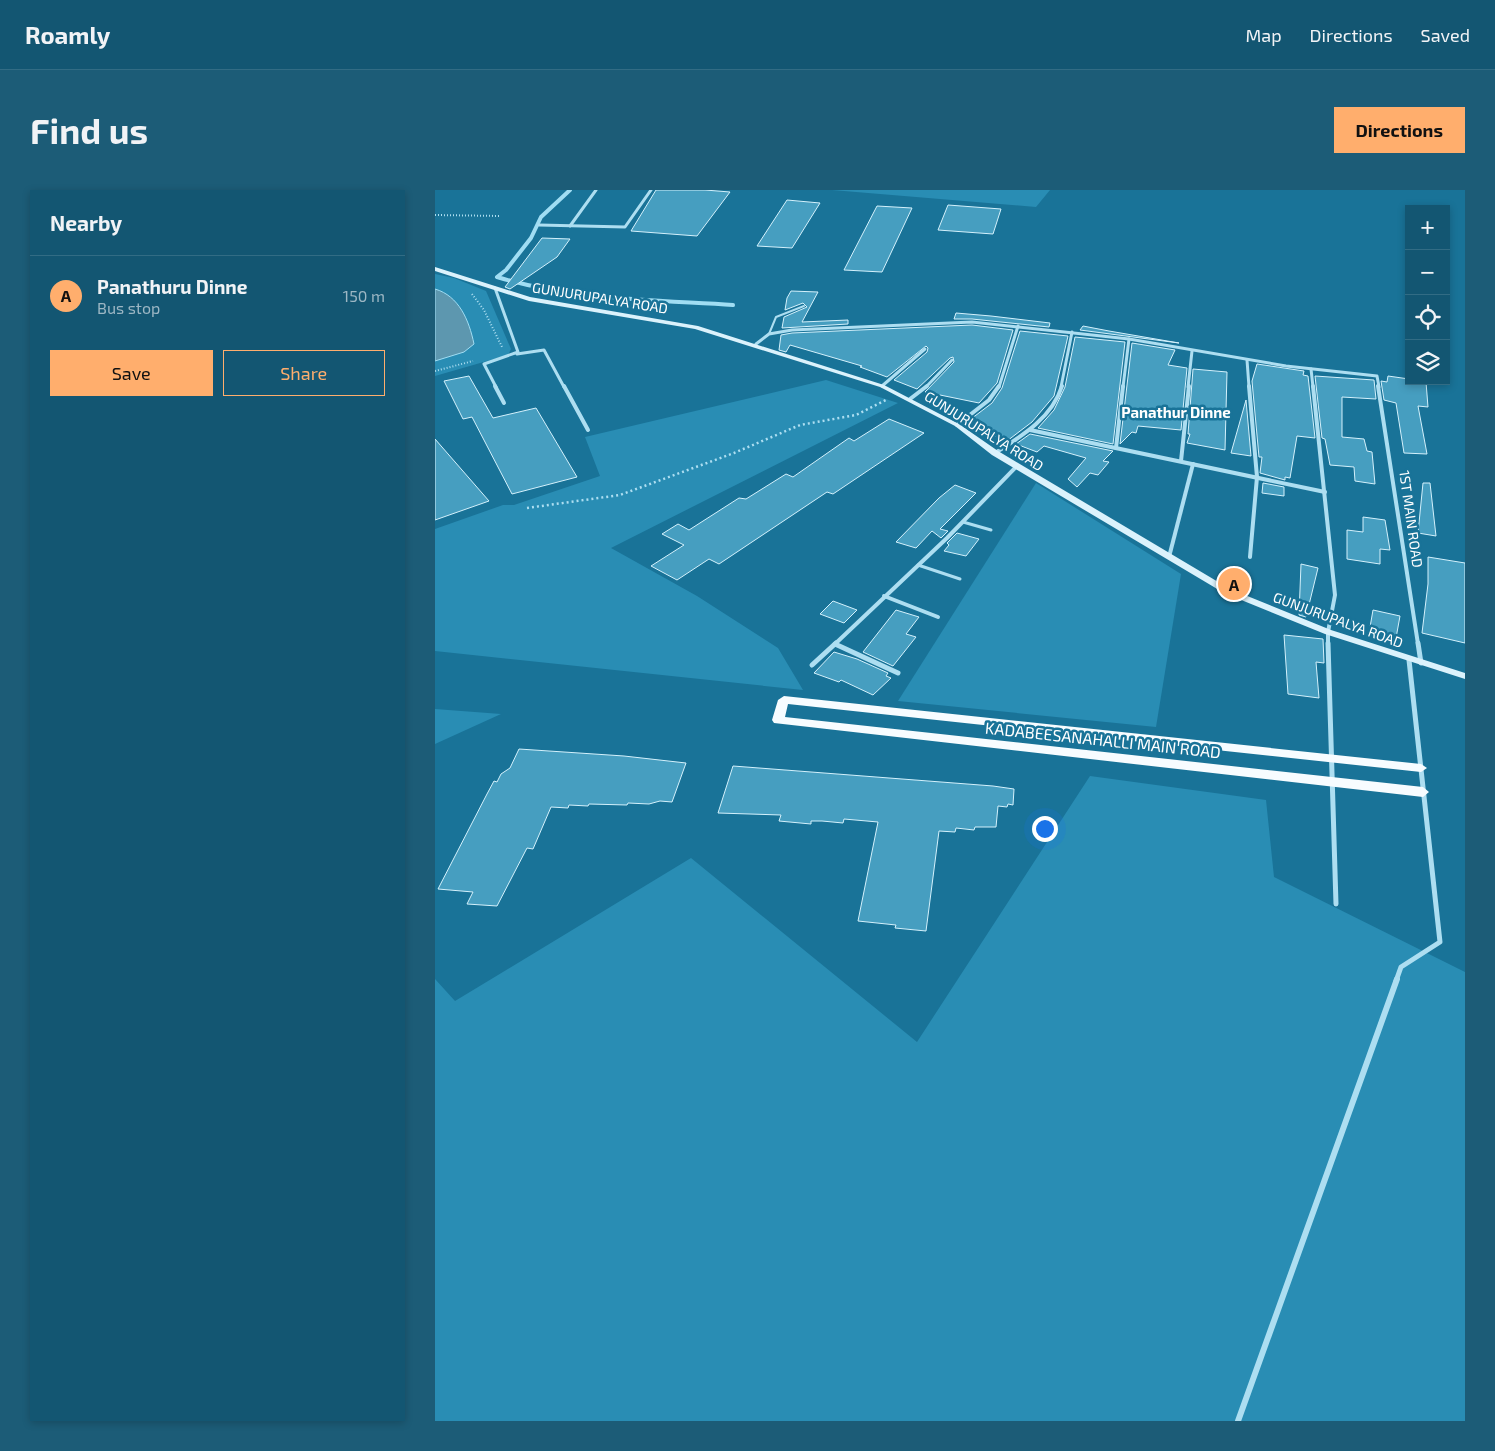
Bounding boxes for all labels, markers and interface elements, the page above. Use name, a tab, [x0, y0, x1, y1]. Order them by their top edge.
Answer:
text: Roamly	[25, 20, 110, 49]
text: Map	[1245, 24, 1282, 46]
text: Directions	[1310, 24, 1393, 46]
text: Saved	[1421, 24, 1470, 46]
button: Directions	[1334, 107, 1465, 153]
text: Find us	[30, 109, 148, 151]
map controls	[1405, 205, 1450, 385]
button: +	[1405, 205, 1450, 250]
text: Nearby	[50, 210, 122, 235]
button: −	[1405, 250, 1450, 295]
text: Panathuru Dinne	[97, 275, 247, 298]
street label: GUNJURUPALYA ROAD	[531, 278, 669, 317]
text: A	[61, 286, 71, 305]
text: 150 m	[343, 286, 385, 305]
button: locate	[1405, 295, 1450, 340]
text: Bus stop	[97, 298, 160, 317]
button: layers	[1405, 340, 1450, 385]
button: Save	[50, 350, 213, 396]
button: Share	[223, 350, 385, 396]
street label: GUNJURUPALYA ROAD	[922, 387, 1047, 474]
district label: Panathur Dinne	[1121, 403, 1231, 421]
street label: 1ST MAIN ROAD	[1396, 469, 1427, 569]
pin: A	[1218, 565, 1250, 603]
street label: GUNJURUPALYA ROAD	[1271, 588, 1405, 651]
street label: KADABEESANAHALLI MAIN ROAD	[984, 718, 1222, 761]
your location	[1032, 816, 1058, 842]

